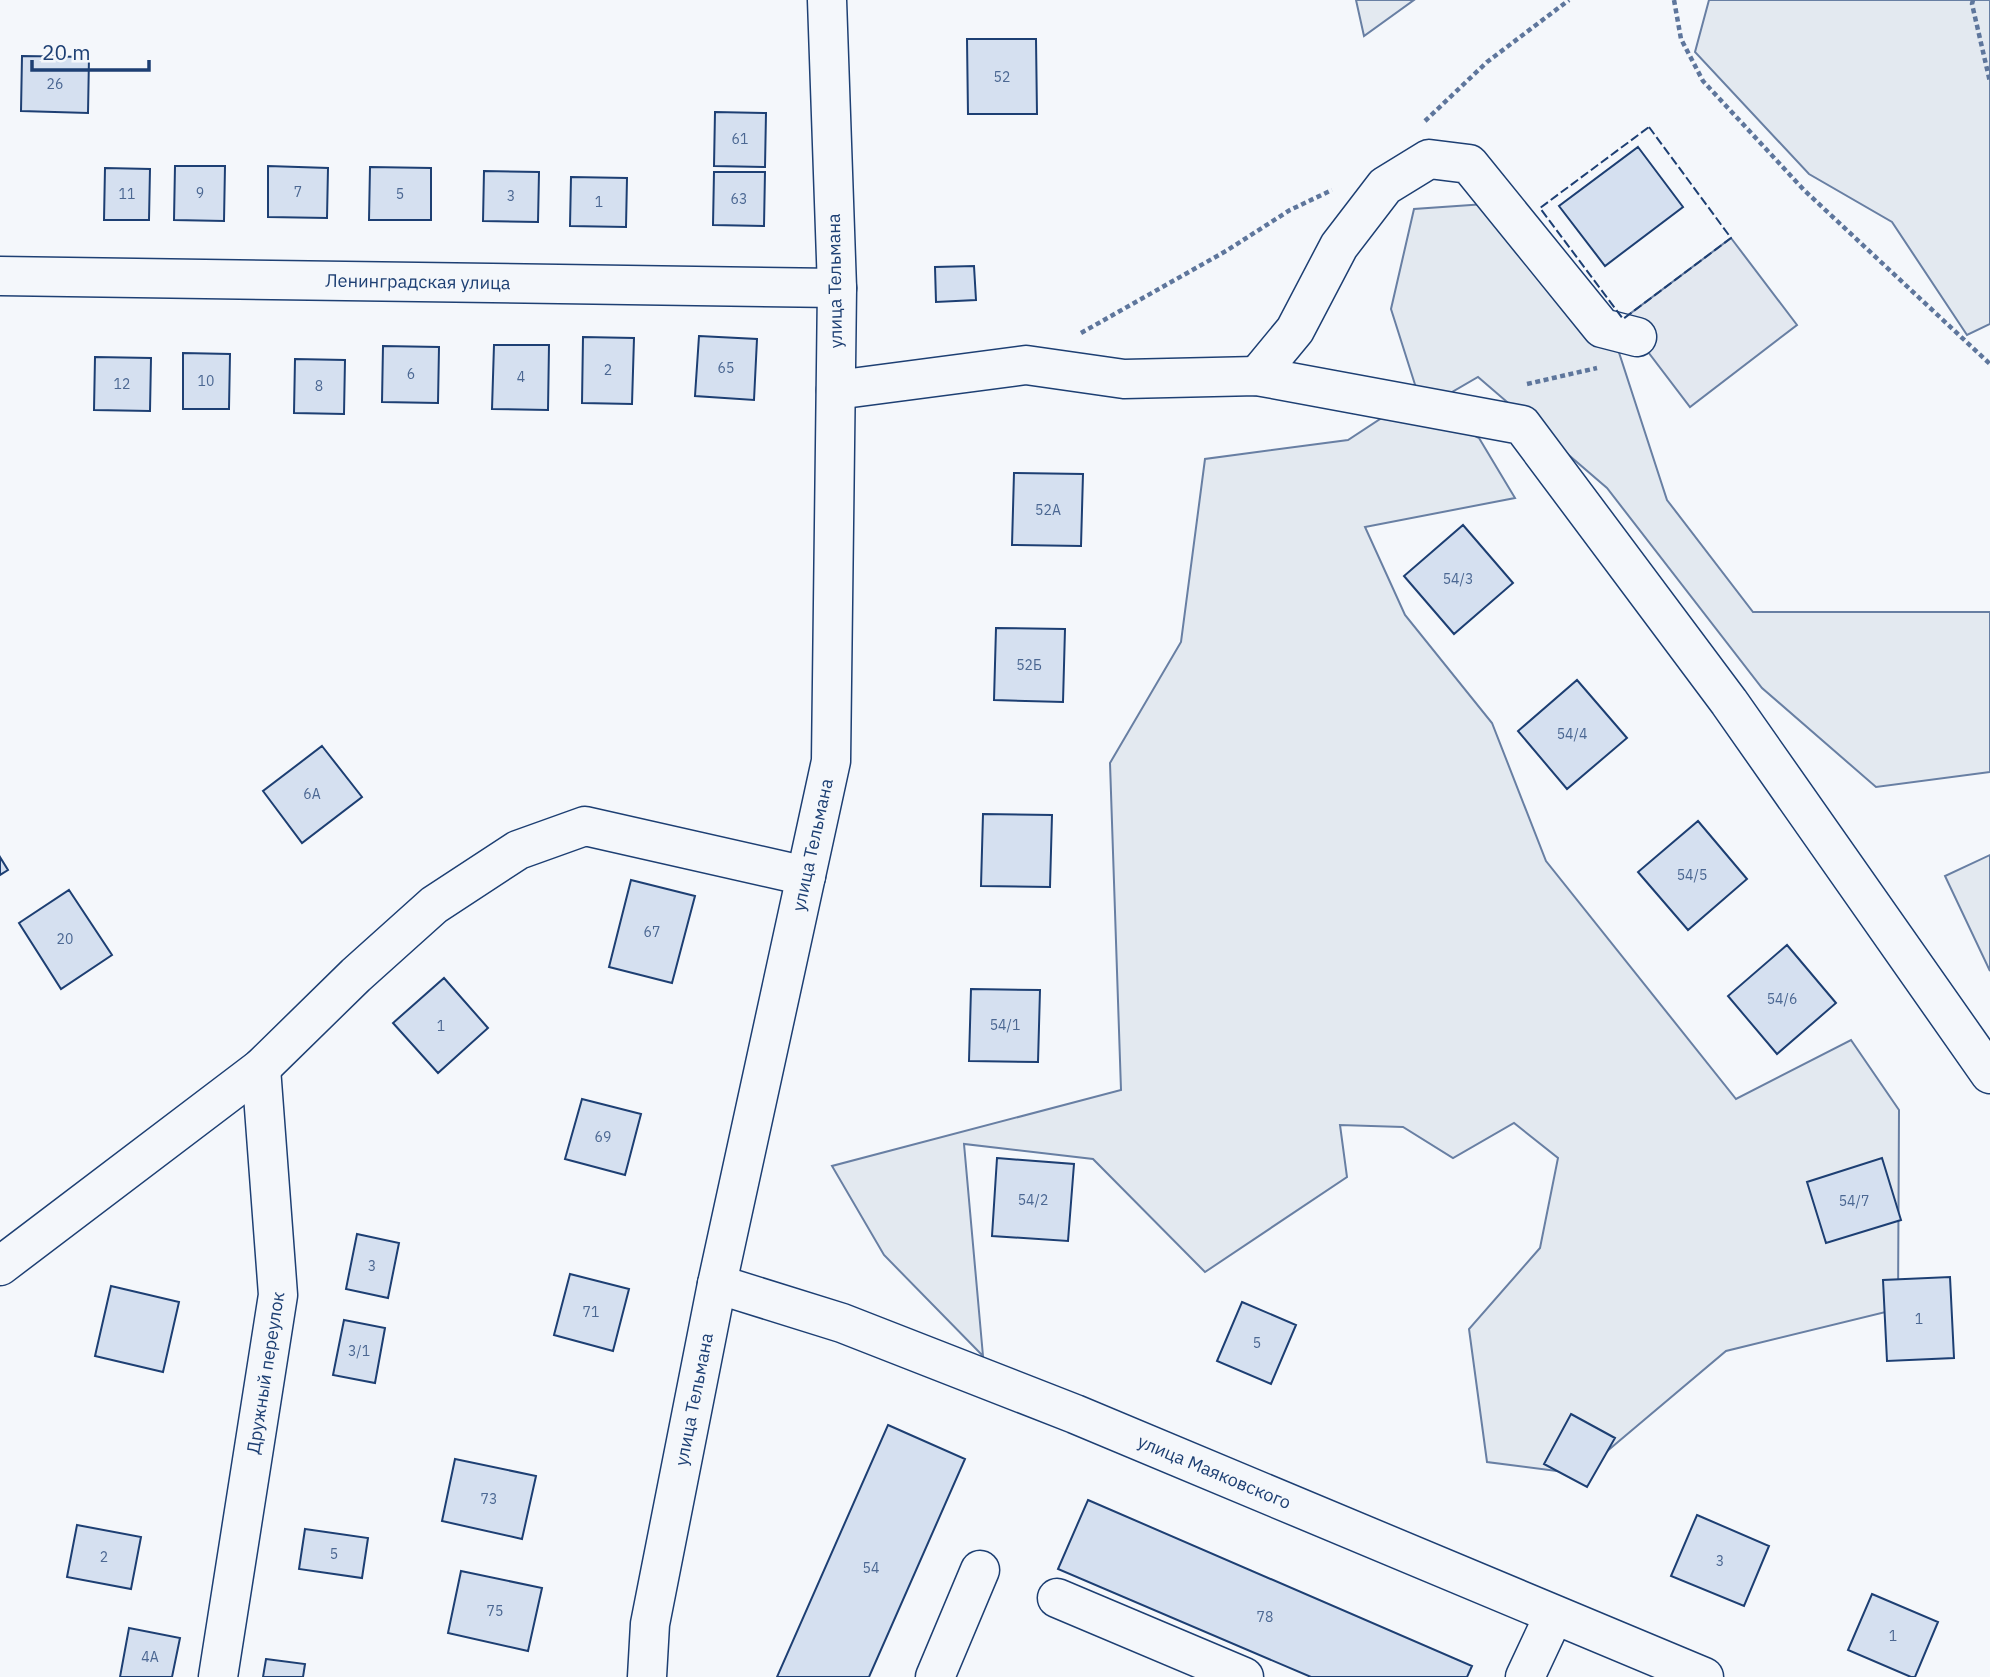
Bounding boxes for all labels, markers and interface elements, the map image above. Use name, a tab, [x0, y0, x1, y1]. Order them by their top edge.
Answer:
scale bar	[32, 28, 149, 72]
text: 20 m	[42, 38, 91, 66]
house number: 52	[994, 68, 1010, 86]
house number: 26	[47, 75, 63, 93]
house number: 61	[732, 130, 748, 148]
house number: 7	[294, 183, 302, 201]
house number: 9	[196, 184, 204, 202]
house number: 11	[119, 185, 135, 203]
house number: 5	[396, 185, 404, 203]
house number: 3	[507, 187, 515, 205]
house number: 63	[731, 190, 747, 208]
house number: 1	[595, 193, 603, 211]
street label: улица Тельмана	[822, 213, 847, 349]
street label: Ленинградская улица	[325, 269, 511, 294]
house number: 65	[718, 359, 734, 377]
house number: 2	[604, 361, 612, 379]
house number: 6	[407, 365, 415, 383]
house number: 4	[517, 368, 525, 386]
house number: 10	[198, 372, 214, 390]
house number: 12	[114, 375, 130, 393]
house number: 8	[315, 377, 323, 395]
house number: 52А	[1035, 501, 1061, 519]
house number: 54/3	[1443, 570, 1473, 588]
house number: 52Б	[1016, 656, 1042, 674]
house number: 54/4	[1557, 725, 1587, 743]
street label: улица Тельмана	[787, 776, 838, 913]
house number: 6А	[303, 785, 321, 803]
house number: 54/5	[1677, 866, 1707, 884]
house number: 67	[644, 923, 660, 941]
house number: 20	[57, 930, 73, 948]
house number: 54/6	[1767, 990, 1797, 1008]
house number: 54/1	[990, 1016, 1020, 1034]
house number: 1	[437, 1017, 445, 1035]
house number: 69	[595, 1128, 611, 1146]
house number: 54/2	[1018, 1191, 1048, 1209]
house number: 54/7	[1839, 1192, 1869, 1210]
house number: 3	[368, 1257, 376, 1275]
street label: Дружный переулок	[241, 1290, 289, 1456]
house number: 71	[583, 1303, 599, 1321]
house number: 1	[1915, 1310, 1923, 1328]
street label: улица Тельмана	[669, 1330, 718, 1468]
house number: 5	[1253, 1334, 1261, 1352]
house number: 3/1	[348, 1342, 370, 1360]
street label: улица Маяковского	[1134, 1429, 1295, 1514]
house number: 73	[481, 1490, 497, 1508]
house number: 5	[330, 1545, 338, 1563]
house number: 2	[100, 1548, 108, 1566]
house number: 3	[1716, 1552, 1724, 1570]
house number: 54	[863, 1559, 879, 1577]
house number: 75	[487, 1602, 503, 1620]
house number: 78	[1257, 1608, 1273, 1626]
house number: 1	[1889, 1627, 1897, 1645]
house number: 4А	[141, 1648, 159, 1666]

